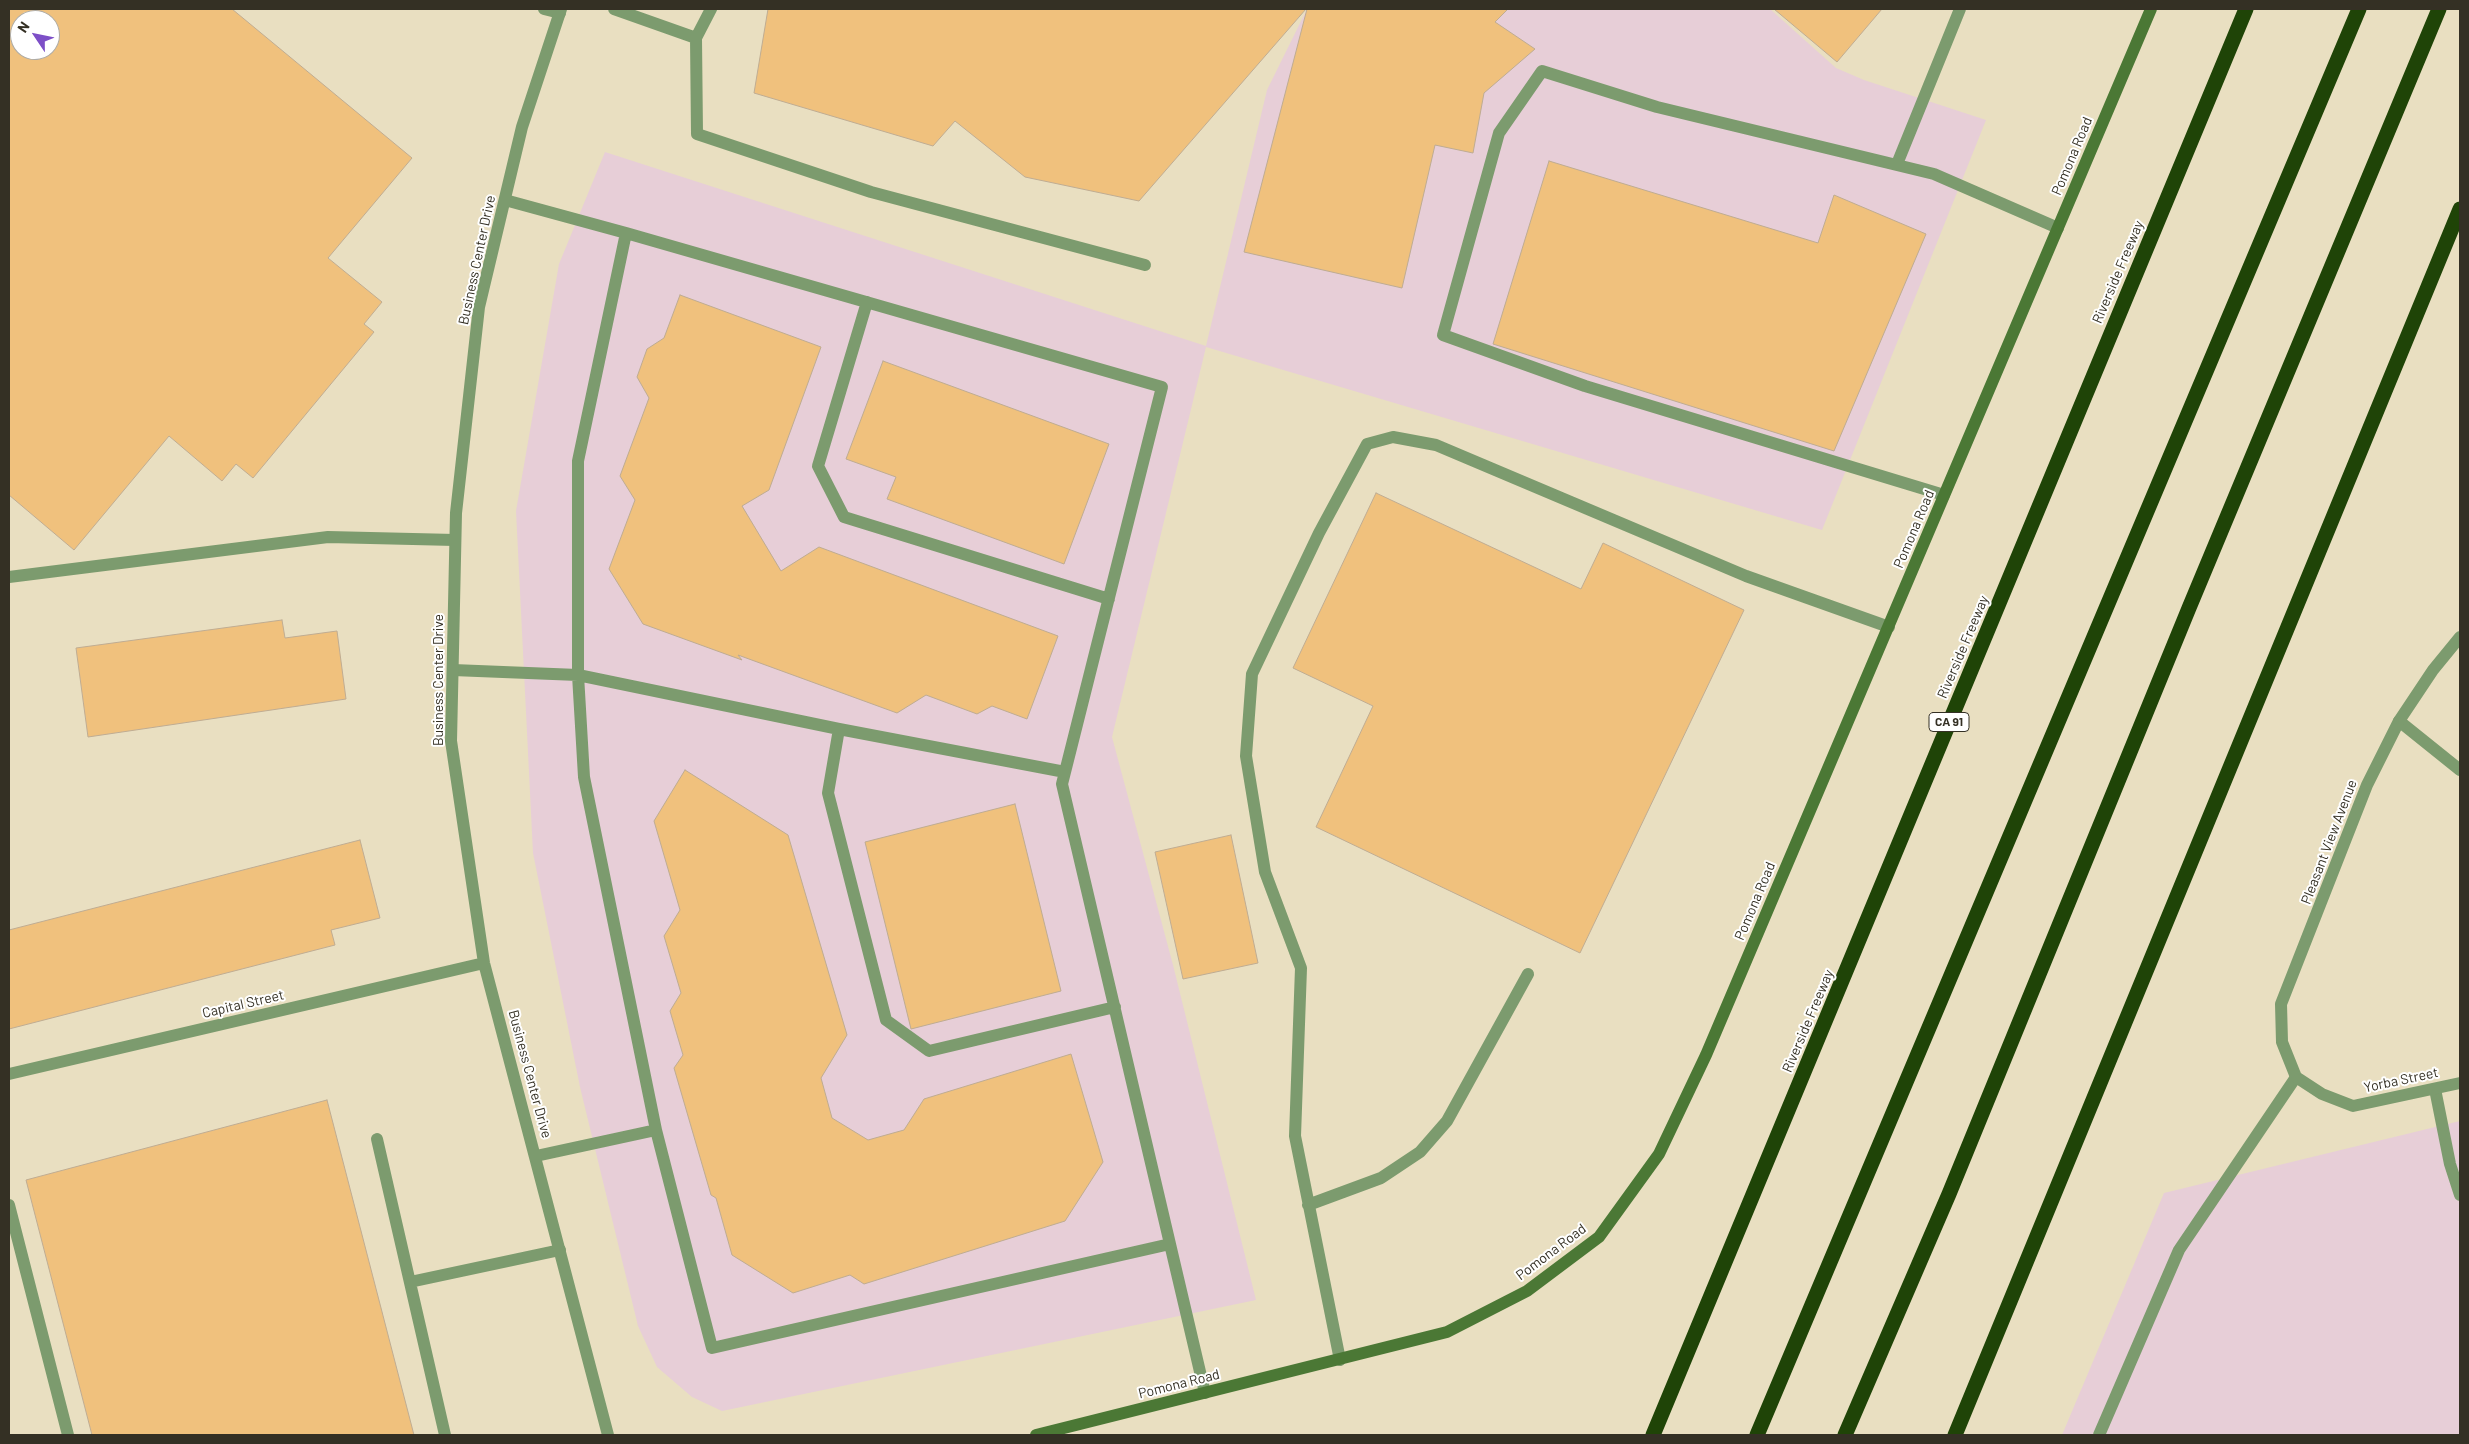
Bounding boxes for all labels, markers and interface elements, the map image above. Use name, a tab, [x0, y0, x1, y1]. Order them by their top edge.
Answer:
north arrow	[10, 10, 60, 60]
text: N	[13, 18, 33, 36]
street label: Pomona Road	[2048, 114, 2096, 198]
street label: Business Center Drive	[455, 194, 499, 326]
street label: Riverside Freeway	[2089, 218, 2147, 326]
street label: Pomona Road	[1890, 487, 1938, 571]
street label: Riverside Freeway	[1934, 593, 1992, 701]
street label: Business Center Drive	[430, 614, 446, 746]
road number: CA 91	[1929, 712, 1969, 732]
street label: Pleasant View Avenue	[2298, 777, 2360, 907]
street label: Pomona Road	[1731, 859, 1779, 943]
street label: Riverside Freeway	[1779, 967, 1837, 1075]
street label: Capital Street	[201, 986, 285, 1022]
street label: Business Center Drive	[505, 1008, 555, 1140]
street label: Yorba Street	[2362, 1064, 2440, 1096]
street label: Pomona Road	[1513, 1220, 1589, 1284]
street label: Pomona Road	[1137, 1366, 1221, 1402]

